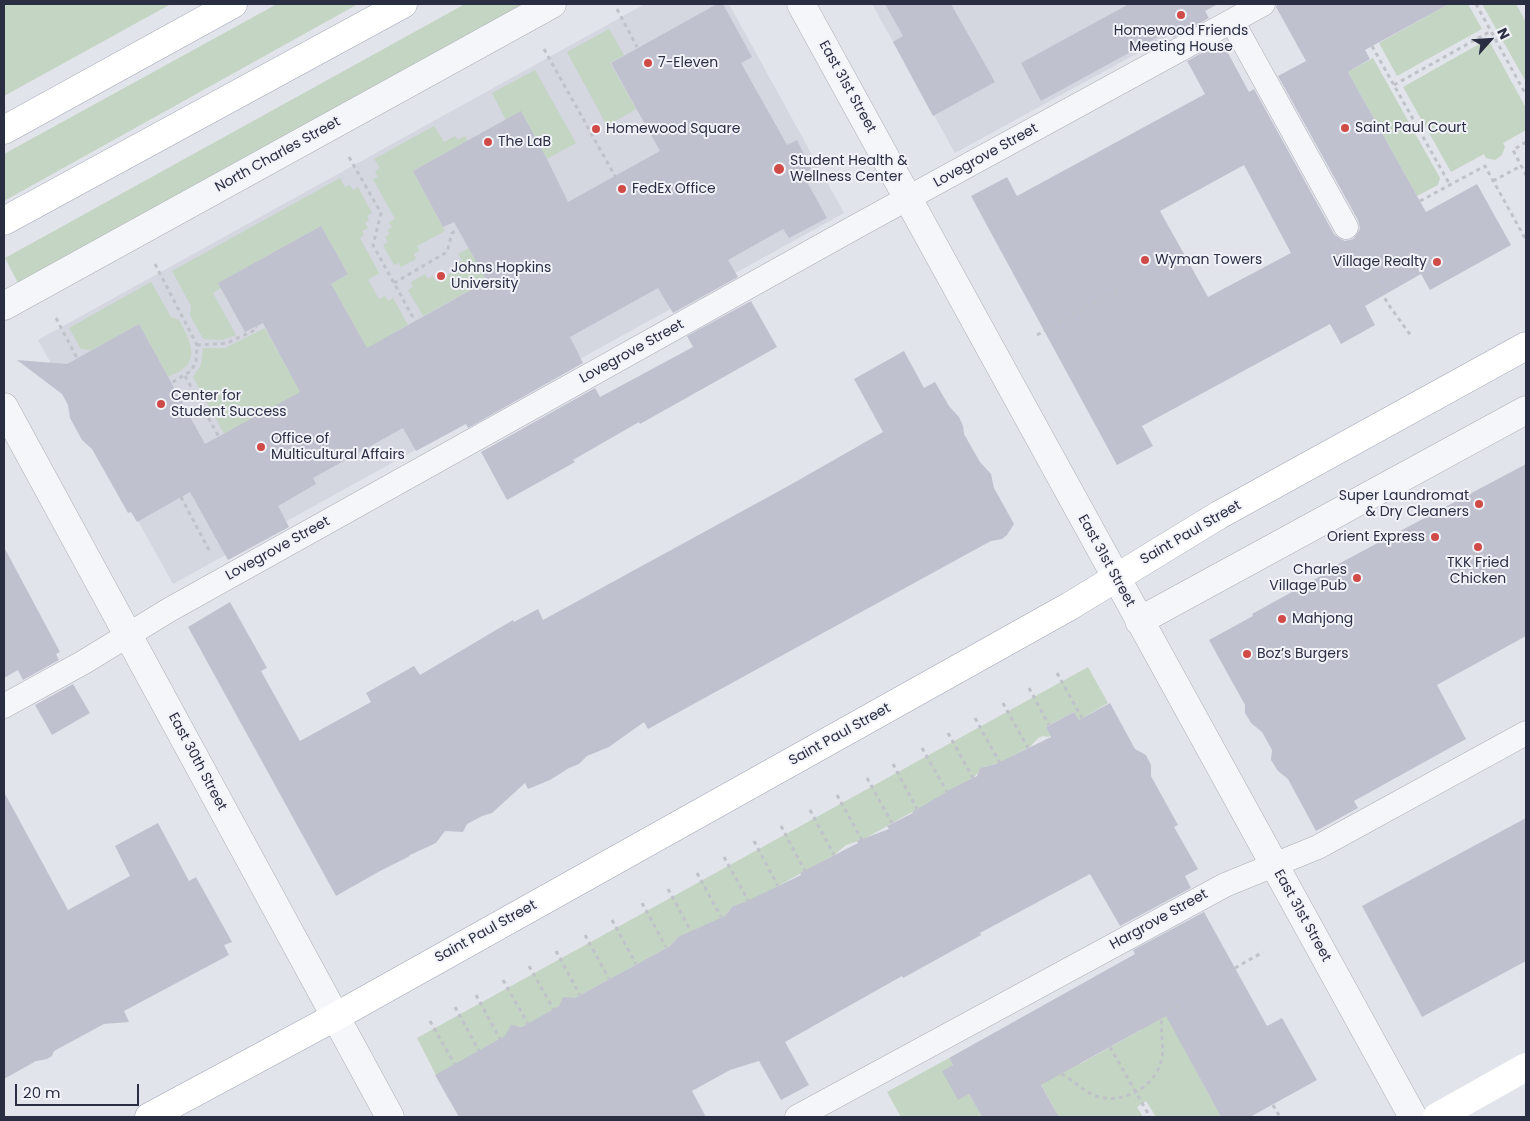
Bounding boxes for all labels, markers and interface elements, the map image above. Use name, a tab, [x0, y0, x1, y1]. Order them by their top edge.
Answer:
marker: Homewood Friends Meeting House	[1175, 9, 1187, 21]
north arrow	[1465, 15, 1515, 65]
place label: Homewood Friends Meeting House	[1114, 23, 1248, 56]
text: N	[1492, 24, 1515, 43]
street label: East 31st Street	[815, 38, 879, 136]
place label: 7-Eleven	[658, 55, 718, 71]
marker: 7-Eleven	[642, 57, 654, 69]
street label: North Charles Street	[213, 114, 343, 196]
street label: Lovegrove Street	[931, 120, 1041, 192]
place label: Saint Paul Court	[1355, 120, 1467, 136]
place label: Homewood Square	[606, 121, 740, 137]
marker: Saint Paul Court	[1339, 122, 1351, 134]
marker: Homewood Square	[590, 123, 602, 135]
place label: The LaB	[498, 134, 551, 150]
marker: The LaB	[482, 136, 494, 148]
place label: Student Health & Wellness Center	[790, 153, 908, 186]
marker: Student Health & Wellness Center	[772, 162, 786, 176]
place label: FedEx Office	[632, 181, 716, 197]
marker: FedEx Office	[616, 183, 628, 195]
place label: Wyman Towers	[1155, 252, 1262, 268]
marker: Wyman Towers	[1139, 254, 1151, 266]
place label: Village Realty	[1333, 254, 1427, 270]
marker: Village Realty	[1431, 256, 1443, 268]
place label: Johns Hopkins University	[451, 260, 551, 292]
marker: Johns Hopkins University	[435, 270, 447, 282]
street label: Lovegrove Street	[577, 316, 687, 388]
place label: Center for Student Success	[171, 388, 287, 421]
marker: Center for Student Success	[155, 398, 167, 410]
place label: Office of Multicultural Affairs	[271, 431, 405, 464]
marker: Office of Multicultural Affairs	[255, 441, 267, 453]
place label: Super Laundromat & Dry Cleaners	[1339, 488, 1469, 520]
street label: Saint Paul Street	[1138, 497, 1244, 569]
marker: Super Laundromat & Dry Cleaners	[1473, 498, 1485, 510]
street label: East 31st Street	[1074, 512, 1138, 610]
street label: Lovegrove Street	[223, 513, 333, 585]
place label: Orient Express	[1327, 529, 1425, 545]
marker: Orient Express	[1429, 531, 1441, 543]
marker: TKK Fried Chicken	[1472, 541, 1484, 553]
place label: TKK Fried Chicken	[1447, 555, 1509, 588]
place label: Charles Village Pub	[1269, 562, 1347, 594]
marker: Charles Village Pub	[1351, 572, 1363, 584]
place label: Mahjong	[1292, 611, 1353, 627]
marker: Mahjong	[1276, 613, 1288, 625]
place label: Boz’s Burgers	[1257, 646, 1348, 662]
marker: Boz’s Burgers	[1241, 648, 1253, 660]
street label: Saint Paul Street	[786, 700, 894, 770]
street label: East 30th Street	[164, 710, 230, 814]
street label: East 31st Street	[1270, 867, 1334, 965]
street label: Hargrove Street	[1107, 886, 1211, 954]
street label: Saint Paul Street	[432, 897, 540, 967]
scale bar	[18, 1074, 141, 1106]
text: 20 m	[23, 1082, 61, 1103]

